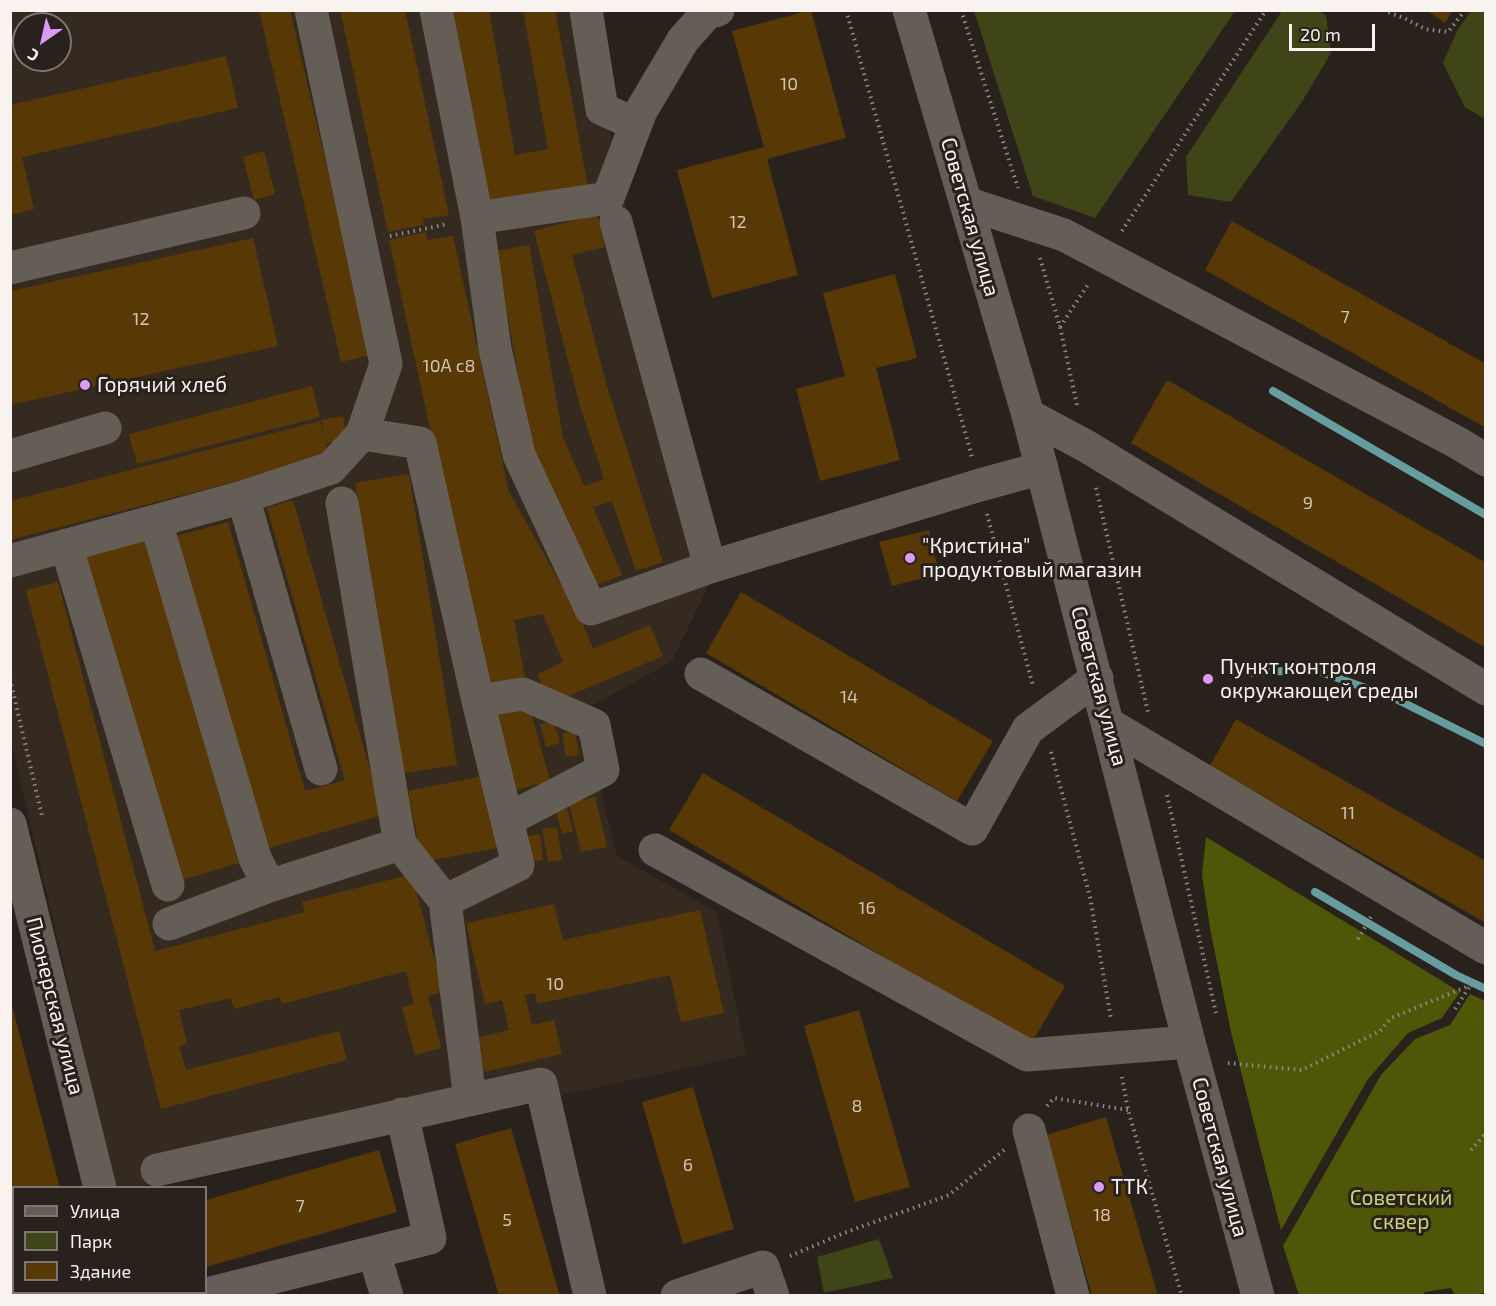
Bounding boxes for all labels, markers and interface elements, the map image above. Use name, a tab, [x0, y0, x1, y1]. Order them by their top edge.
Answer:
north arrow	[12, 12, 72, 72]
scale bar	[1292, 12, 1378, 50]
text: 20 m	[1300, 23, 1341, 45]
text: С	[24, 45, 42, 66]
house number: 10	[780, 73, 798, 95]
street label: Советская улица	[935, 135, 1005, 299]
house number: 12	[729, 211, 747, 233]
house number: 7	[1340, 306, 1350, 328]
house number: 12	[132, 308, 150, 330]
house number: 10А с8	[422, 355, 476, 377]
place label: Горячий хлеб	[97, 372, 227, 398]
marker: Горячий хлеб	[78, 378, 92, 392]
house number: 9	[1303, 492, 1313, 514]
place label: "Кристина" продуктовый магазин	[922, 533, 1142, 583]
marker: "Кристина" продуктовый магазин	[903, 551, 917, 565]
street label: Советская улица	[1066, 603, 1132, 769]
place label: Пункт контроля окружающей среды	[1220, 654, 1418, 704]
marker: Пункт контроля окружающей среды	[1201, 672, 1215, 686]
house number: 14	[840, 686, 858, 708]
house number: 11	[1341, 802, 1355, 824]
house number: 16	[858, 897, 876, 919]
street label: Пионерская улица	[21, 915, 89, 1097]
house number: 10	[546, 973, 564, 995]
street label: Советская улица	[1187, 1074, 1253, 1240]
house number: 8	[852, 1095, 862, 1117]
house number: 6	[683, 1154, 693, 1176]
place label: ТТК	[1111, 1174, 1148, 1200]
marker: ТТК	[1092, 1180, 1106, 1194]
park label: Советский сквер	[1350, 1185, 1452, 1235]
legend	[12, 1186, 207, 1294]
house number: 7	[295, 1195, 305, 1217]
text: Улица	[70, 1200, 120, 1222]
house number: 18	[1093, 1204, 1111, 1226]
house number: 5	[502, 1209, 512, 1231]
text: Парк	[70, 1230, 112, 1252]
text: Здание	[70, 1260, 131, 1282]

